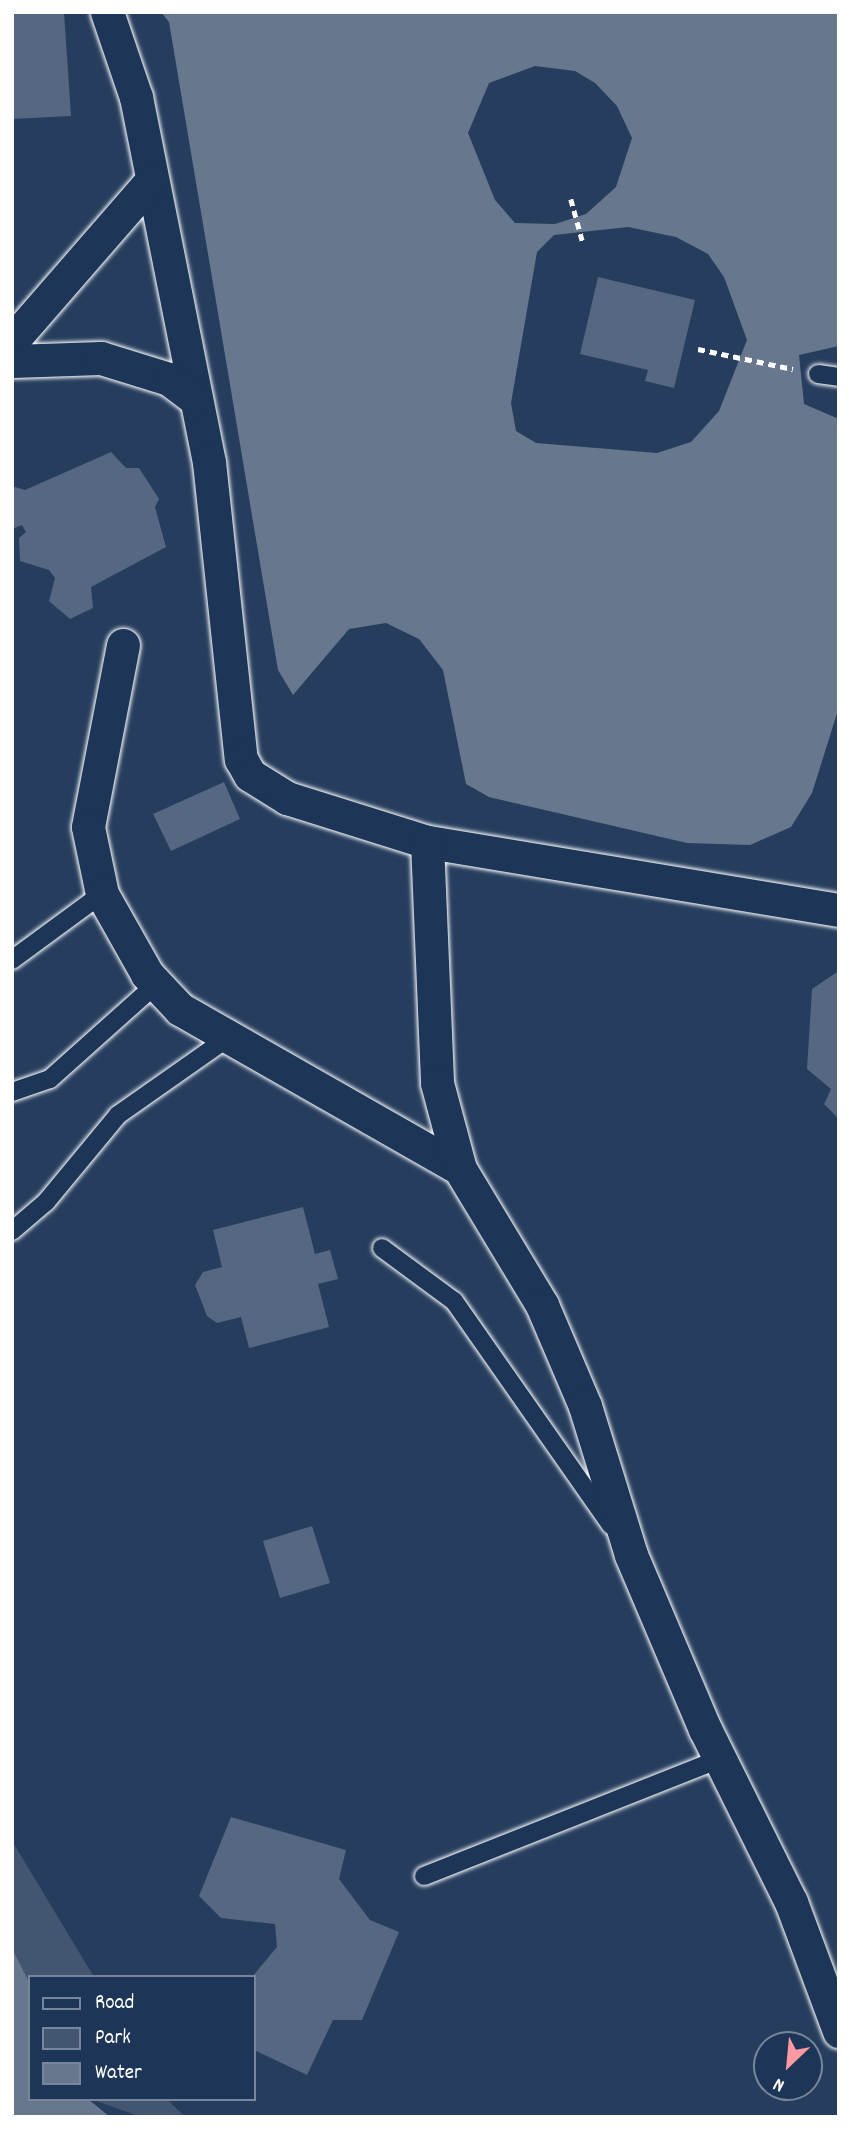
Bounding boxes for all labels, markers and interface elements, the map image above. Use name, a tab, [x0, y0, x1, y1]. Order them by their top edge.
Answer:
legend	[28, 1975, 256, 2101]
text: Road	[95, 1989, 134, 2019]
text: Park	[95, 2024, 131, 2054]
north arrow	[753, 2031, 823, 2101]
text: Water	[95, 2059, 142, 2089]
text: N	[769, 2069, 790, 2098]

